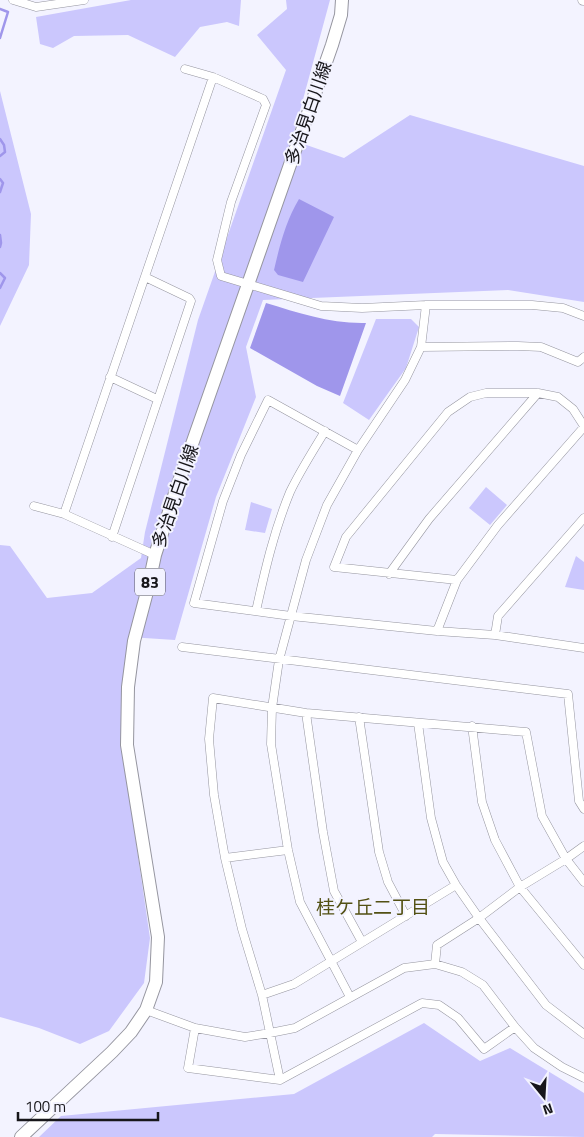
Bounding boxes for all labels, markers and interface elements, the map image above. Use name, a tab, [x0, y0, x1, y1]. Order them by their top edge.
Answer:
street label: 多治見白川線	[278, 58, 338, 168]
street label: 多治見白川線	[145, 441, 205, 551]
road number: 83	[135, 568, 165, 596]
district label: 桂ケ丘二丁目	[316, 892, 430, 921]
north arrow	[519, 1072, 569, 1122]
scale bar	[18, 1090, 158, 1122]
text: 100 m	[25, 1095, 66, 1118]
text: N	[540, 1098, 556, 1121]

